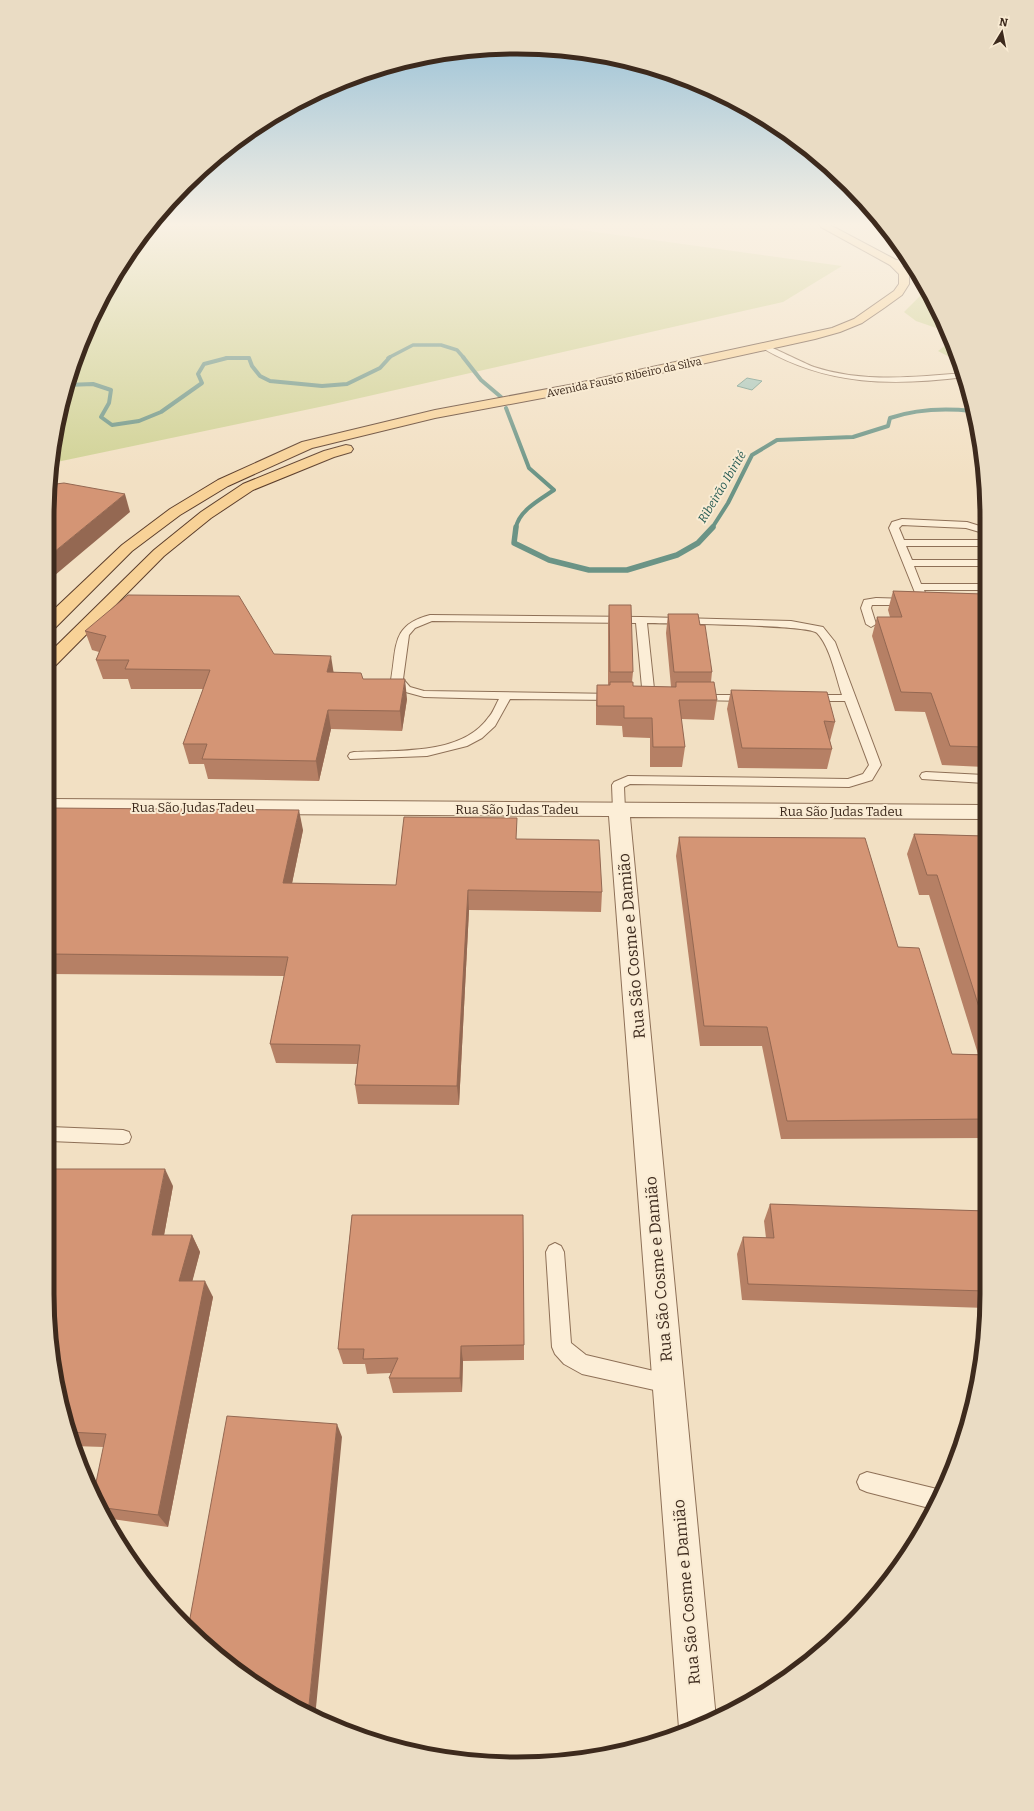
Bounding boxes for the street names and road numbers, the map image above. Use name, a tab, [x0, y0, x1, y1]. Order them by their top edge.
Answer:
street label: Avenida Fausto Ribeiro da Silva	[546, 355, 703, 400]
street label: Rua São Judas Tadeu	[131, 800, 255, 815]
street label: Rua São Judas Tadeu	[455, 802, 579, 817]
street label: Rua São Judas Tadeu	[779, 804, 903, 819]
street label: Rua São Cosme e Damião	[614, 852, 649, 1039]
street label: Rua São Cosme e Damião	[641, 1175, 676, 1362]
street label: Rua São Cosme e Damião	[669, 1498, 704, 1685]

